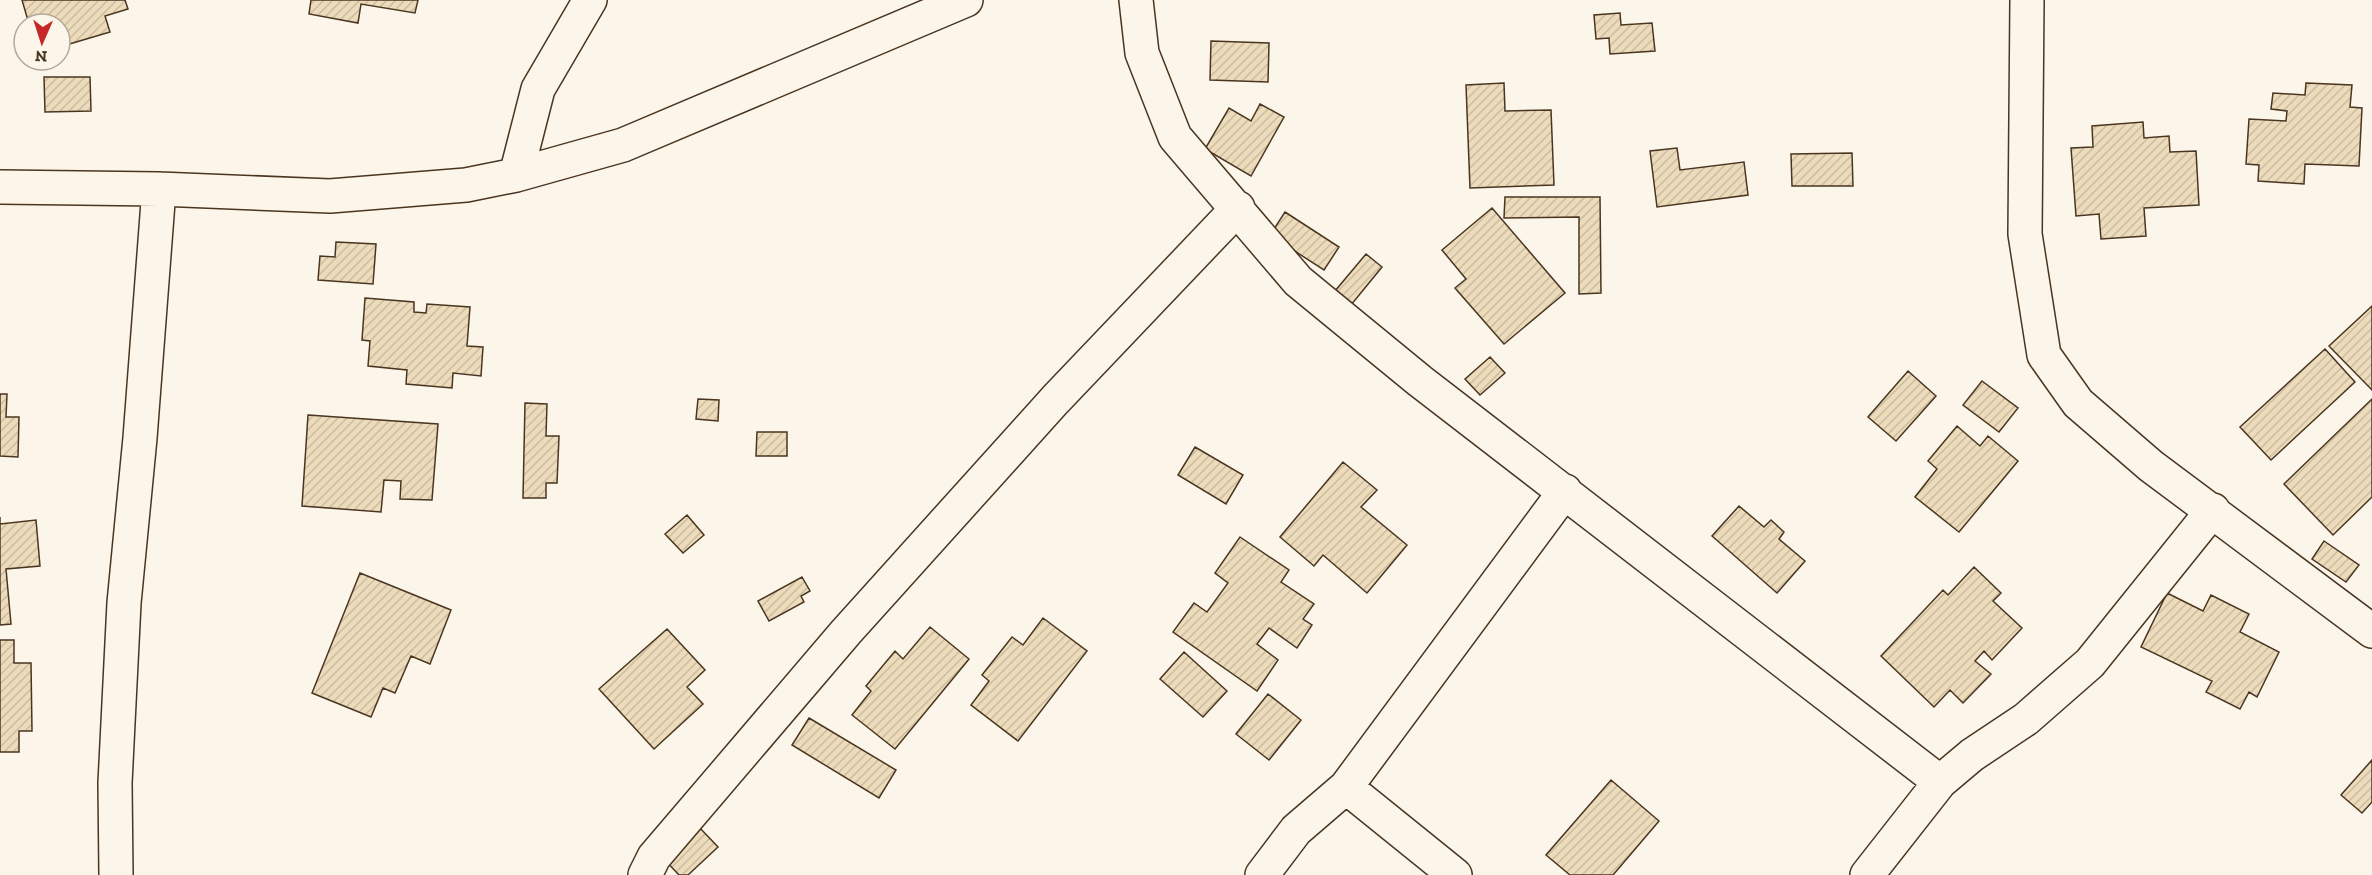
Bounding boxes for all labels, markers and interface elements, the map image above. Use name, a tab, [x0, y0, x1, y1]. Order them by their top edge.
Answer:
north arrow	[12, 12, 72, 72]
text: N	[35, 47, 48, 66]

